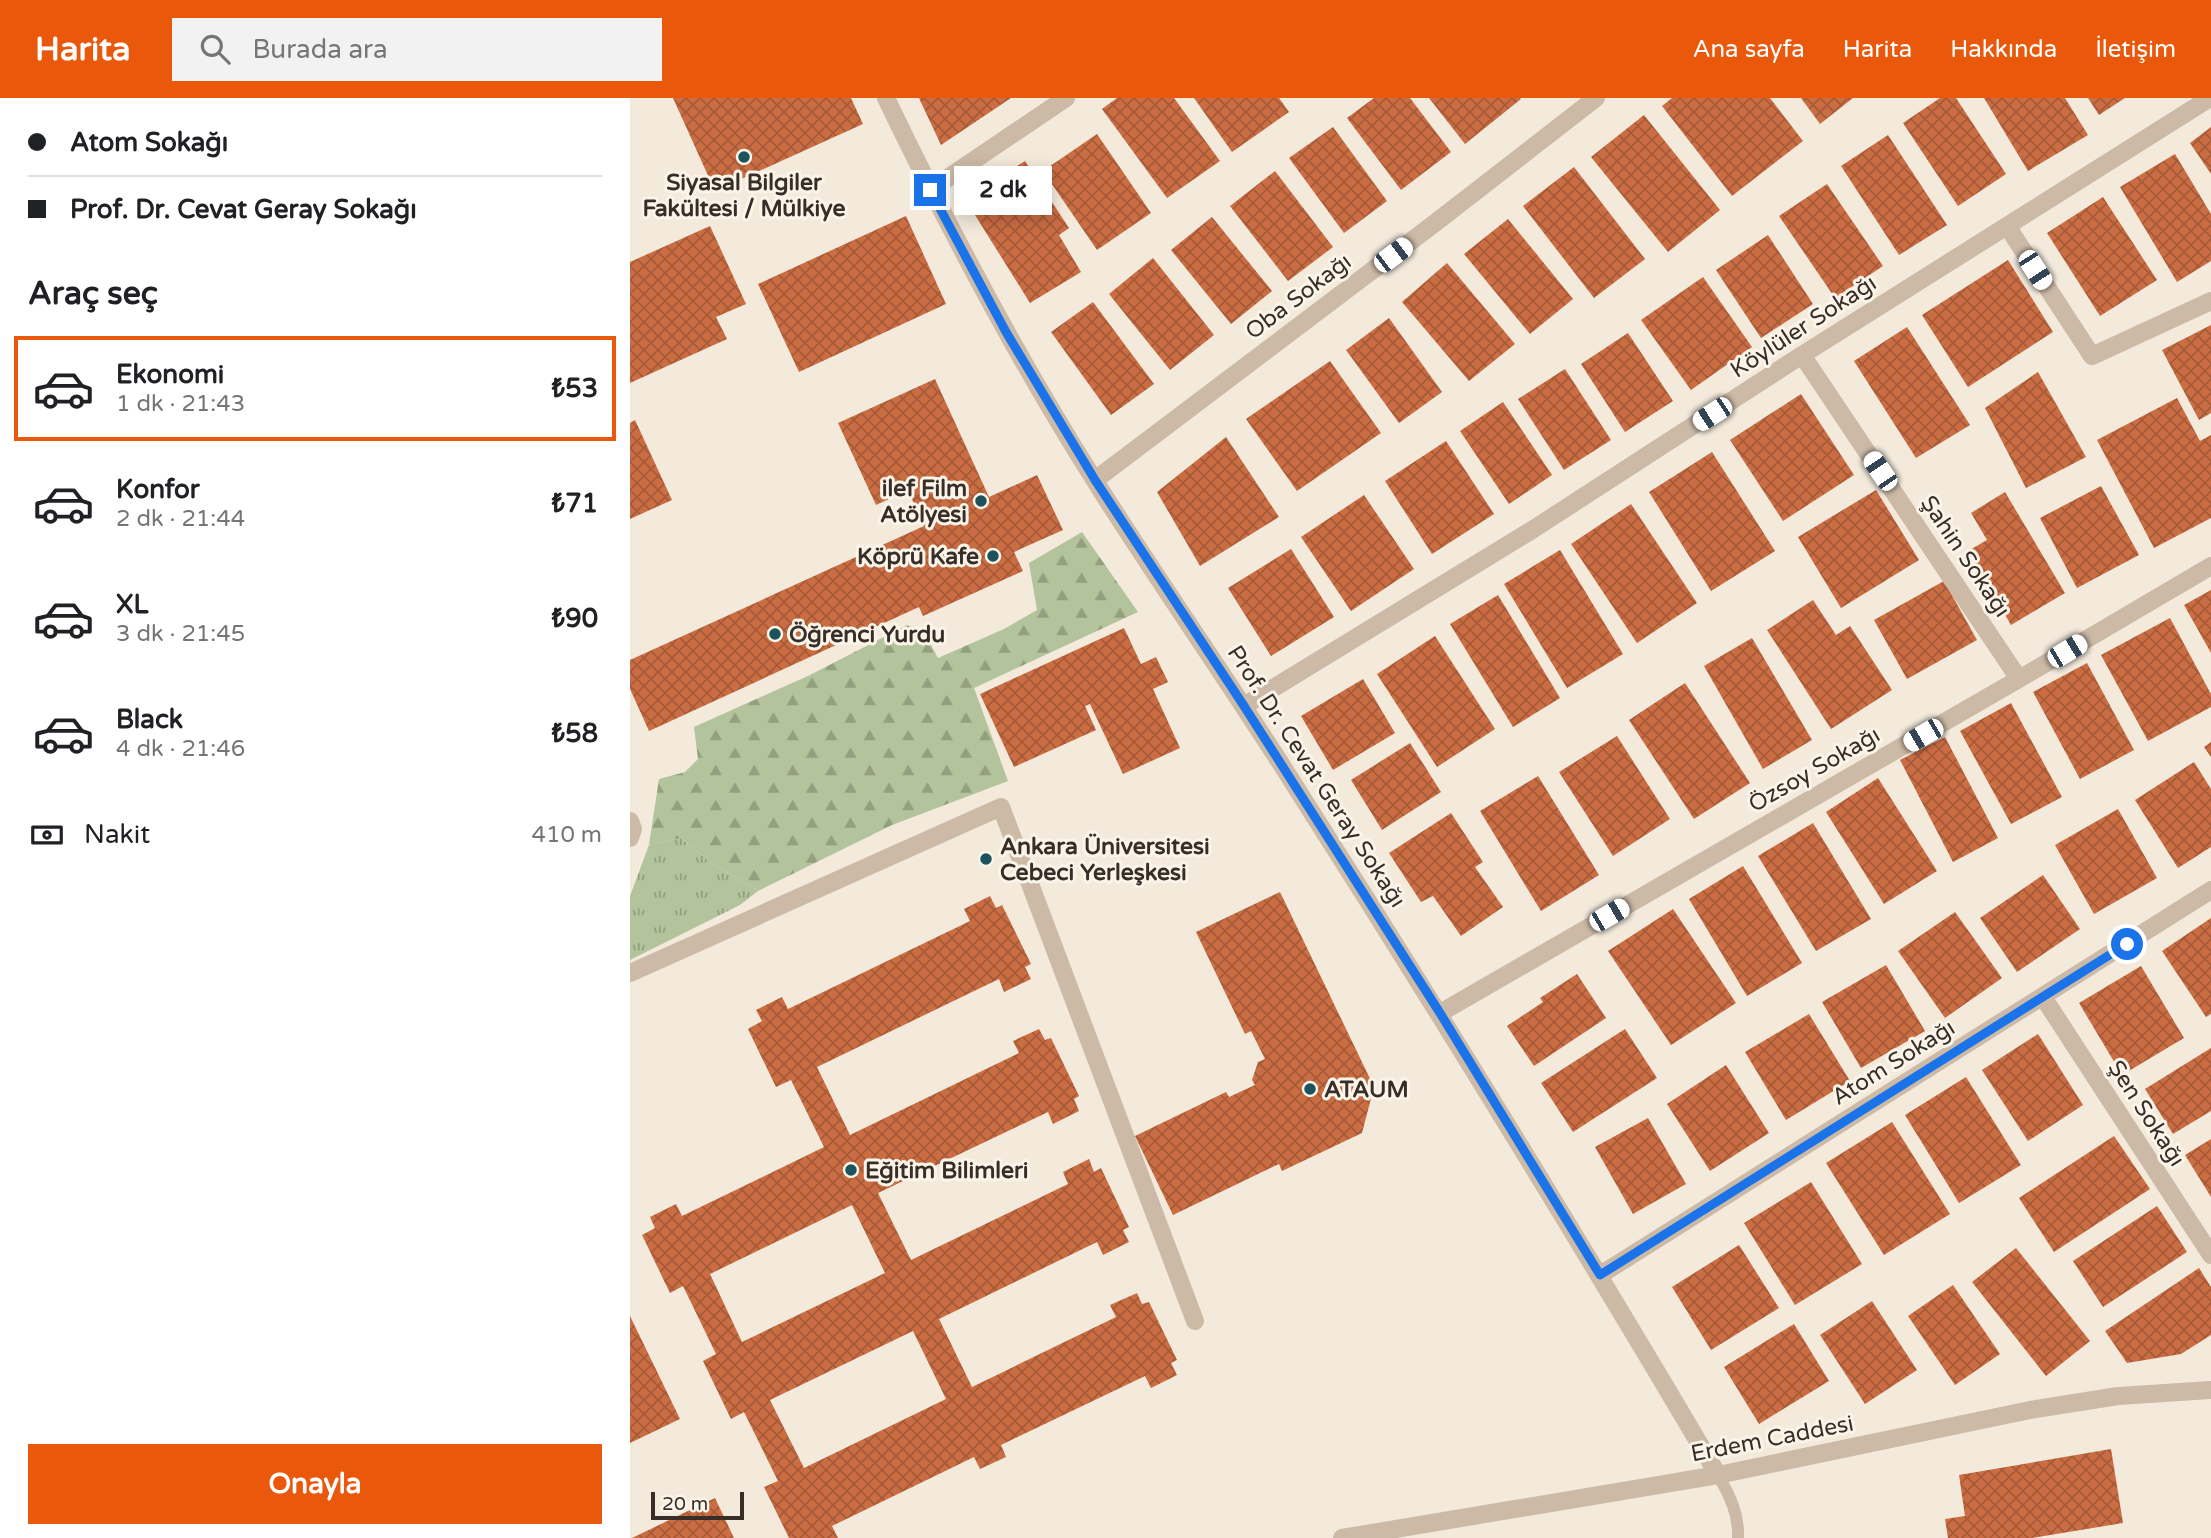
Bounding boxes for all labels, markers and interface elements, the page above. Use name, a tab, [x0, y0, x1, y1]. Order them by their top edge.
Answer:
search box	[172, 18, 662, 81]
text: Harita	[35, 30, 130, 69]
icon: search	[196, 30, 234, 68]
text: Burada ara	[252, 34, 388, 65]
text: Ana sayfa	[1693, 35, 1805, 64]
text: Harita	[1843, 35, 1912, 64]
text: Hakkında	[1950, 35, 2057, 64]
text: İletişim	[2095, 35, 2176, 64]
text: Atom Sokağı	[70, 127, 228, 158]
marker: Siyasal Bilgiler Fakültesi / Mülkiye	[736, 149, 752, 165]
callout: 2 dk	[954, 166, 1052, 214]
place label: Siyasal Bilgiler Fakültesi / Mülkiye	[642, 169, 846, 223]
route end	[914, 174, 946, 206]
text: 2 dk	[979, 176, 1027, 204]
text: Prof. Dr. Cevat Geray Sokağı	[70, 194, 417, 225]
car	[1370, 234, 1417, 276]
car	[2015, 247, 2056, 293]
street label: Oba Sokağı	[1240, 248, 1357, 346]
street label: Köylüler Sokağı	[1725, 269, 1882, 384]
text: Araç seç	[28, 275, 158, 313]
icon: car	[32, 357, 95, 420]
text: Ekonomi	[116, 359, 224, 390]
text: ₺53	[552, 373, 598, 404]
text: 1 dk · 21:43	[116, 390, 245, 418]
car	[1689, 394, 1736, 434]
car	[1860, 448, 1901, 494]
icon: car	[32, 472, 95, 535]
text: Konfor	[116, 474, 200, 505]
place label: ilef Film Atölyesi	[880, 475, 967, 529]
text: ₺71	[552, 488, 598, 519]
street label: Şahin Sokağı	[1914, 491, 2016, 623]
marker: ilef Film Atölyesi	[973, 493, 989, 509]
text: 2 dk · 21:44	[116, 505, 245, 533]
place label: Köprü Kafe	[857, 543, 979, 571]
marker: Köprü Kafe	[985, 548, 1001, 564]
icon: car	[32, 587, 95, 650]
text: XL	[116, 589, 148, 620]
text: ₺90	[552, 603, 598, 634]
text: 3 dk · 21:45	[116, 620, 245, 648]
place label: Öğrenci Yurdu	[789, 621, 945, 649]
marker: Öğrenci Yurdu	[767, 626, 783, 642]
car	[2044, 631, 2091, 671]
street label: Prof. Dr. Cevat Geray Sokağı	[1221, 640, 1411, 913]
icon: car	[32, 702, 95, 765]
text: Black	[116, 704, 183, 735]
car	[1900, 715, 1947, 755]
text: ₺58	[552, 718, 598, 749]
street label: Özsoy Sokağı	[1744, 721, 1885, 819]
text: 4 dk · 21:46	[116, 735, 245, 763]
icon: cash	[28, 816, 66, 854]
text: Nakit	[84, 819, 150, 850]
text: 410 m	[532, 821, 602, 849]
place label: Ankara Üniversitesi Cebeci Yerleşkesi	[1000, 833, 1210, 887]
marker: Ankara Üniversitesi Cebeci Yerleşkesi	[978, 851, 994, 867]
car	[1586, 895, 1633, 935]
route start	[2111, 928, 2143, 960]
street label: Atom Sokağı	[1827, 1014, 1960, 1112]
street label: Şen Sokağı	[2102, 1055, 2191, 1172]
place label: ATAUM	[1324, 1076, 1409, 1104]
marker: ATAUM	[1302, 1081, 1318, 1097]
place label: Eğitim Bilimleri	[865, 1157, 1029, 1185]
marker: Eğitim Bilimleri	[843, 1162, 859, 1178]
street label: Erdem Caddesi	[1688, 1409, 1856, 1468]
button: Onayla	[28, 1444, 602, 1524]
scale bar	[651, 1489, 744, 1521]
text: 20 m	[662, 1493, 708, 1515]

